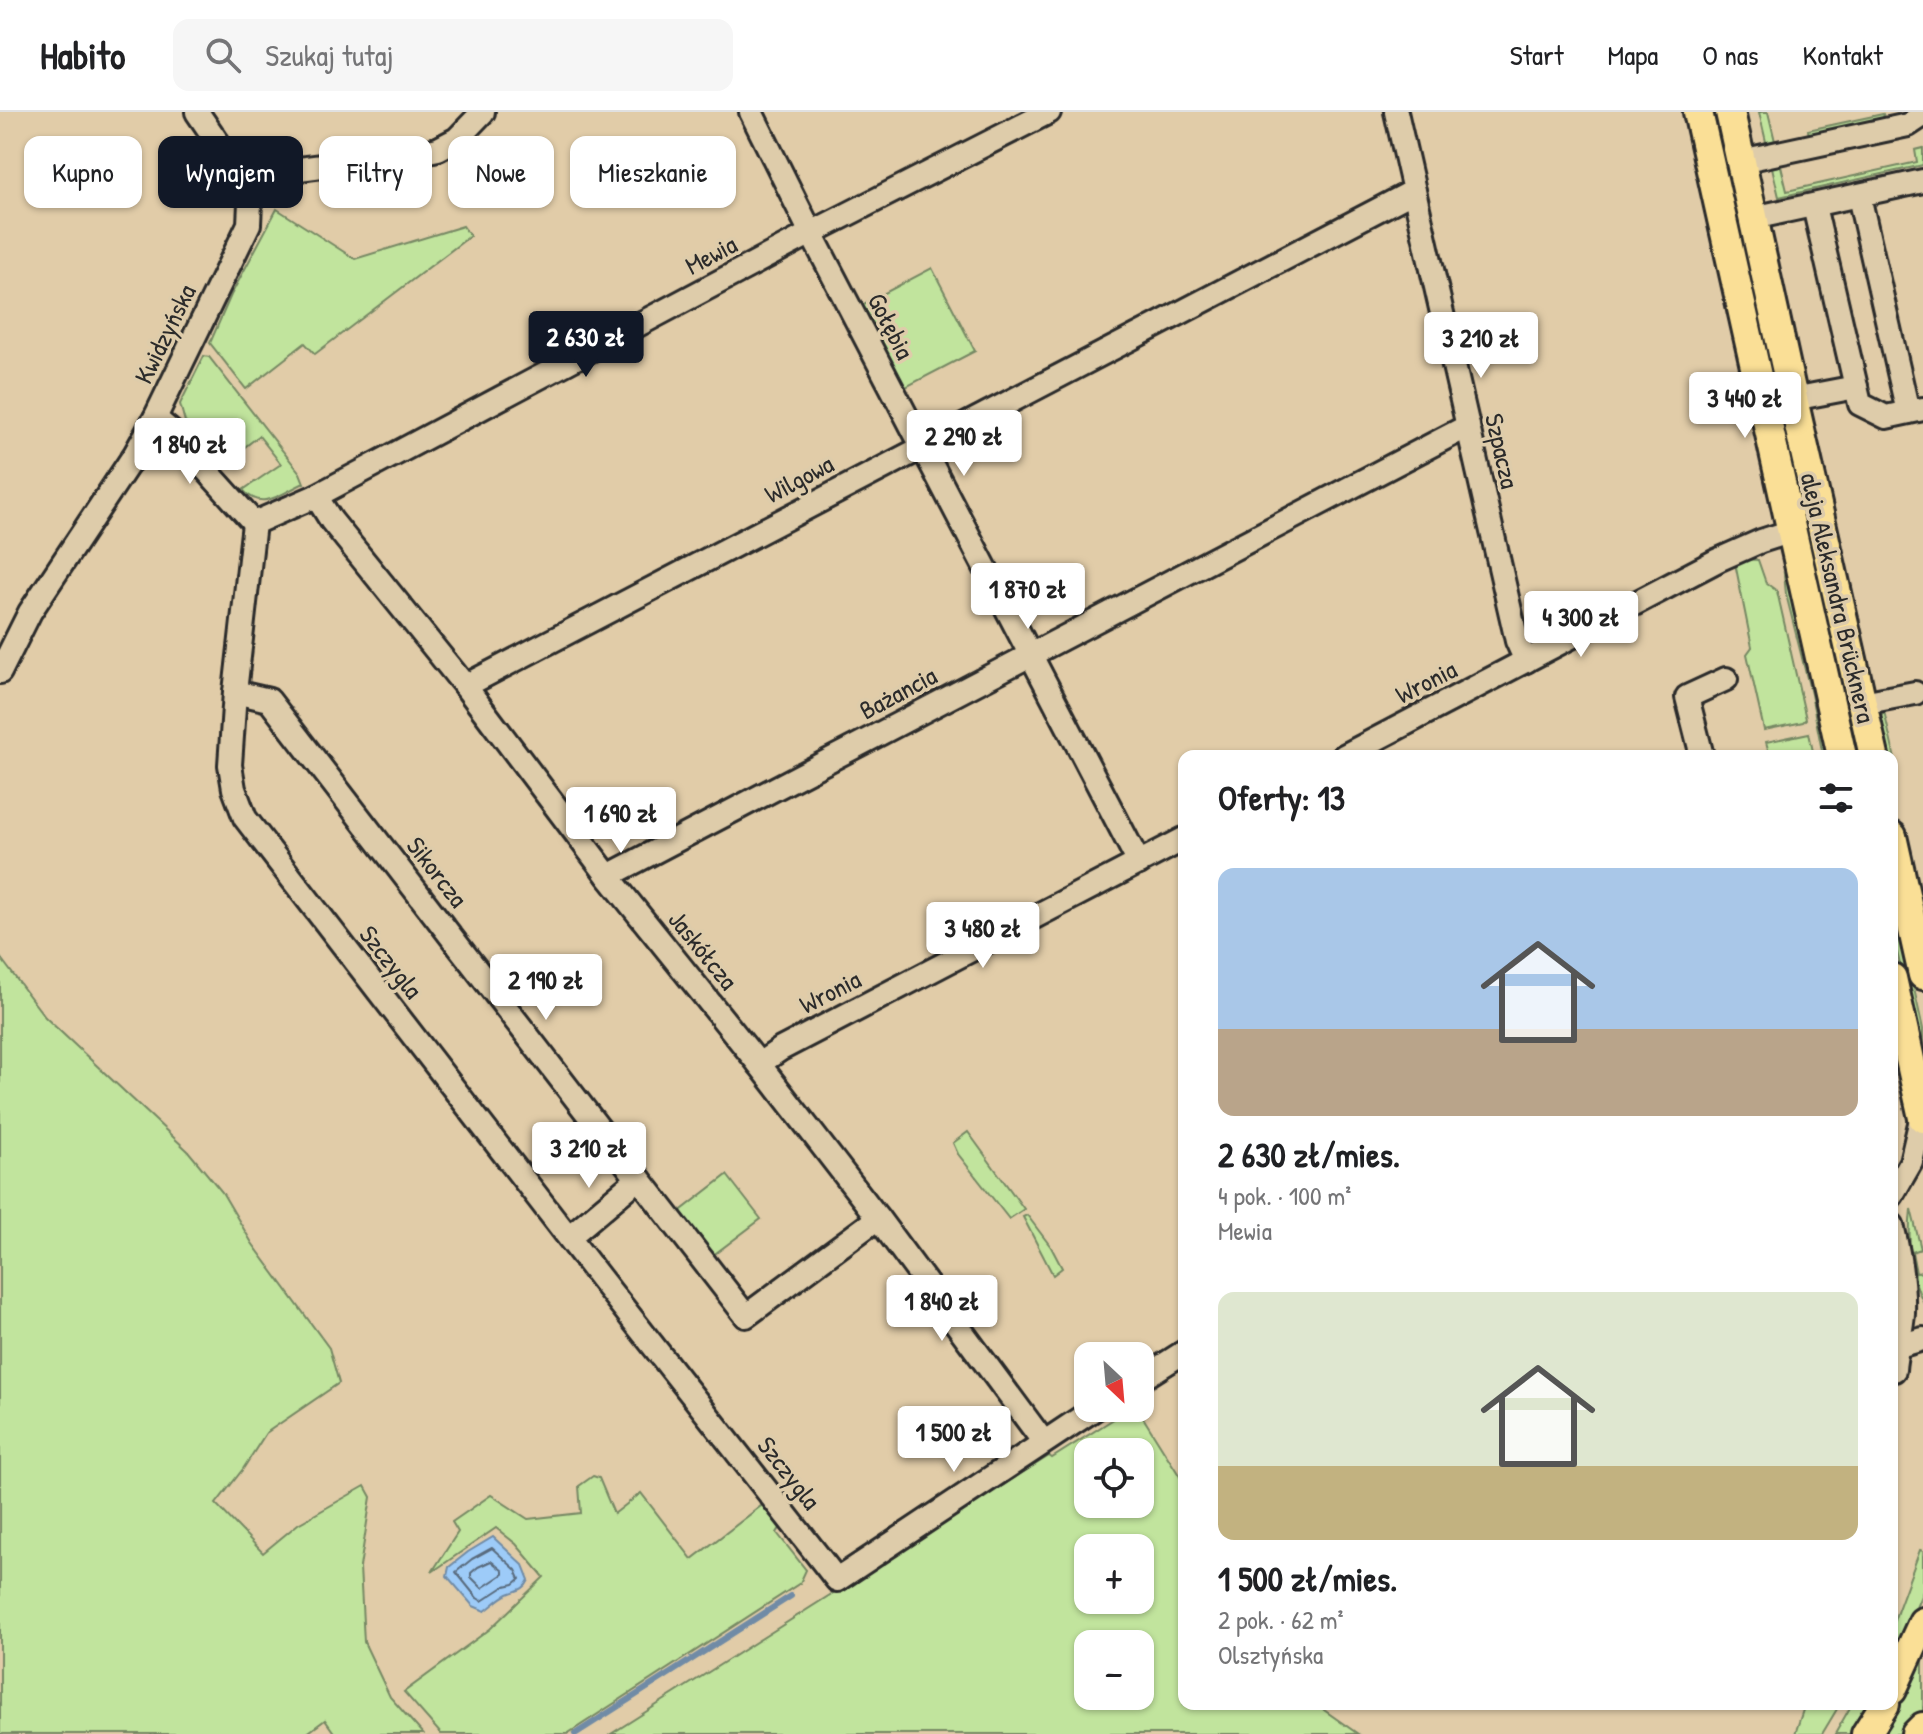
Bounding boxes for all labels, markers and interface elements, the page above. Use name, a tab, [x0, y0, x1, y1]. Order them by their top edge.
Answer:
search box	[173, 19, 733, 91]
text: Habito	[40, 29, 125, 81]
icon: search	[201, 33, 245, 77]
text: Szukaj tutaj	[265, 35, 393, 75]
text: Start	[1510, 36, 1564, 74]
text: Mapa	[1608, 36, 1658, 74]
text: O nas	[1702, 36, 1759, 74]
text: Kontakt	[1803, 36, 1883, 74]
chip: Kupno	[24, 136, 142, 208]
chip: Wynajem	[158, 136, 303, 208]
chip: Filtry	[319, 136, 432, 208]
chip: Nowe	[448, 136, 554, 208]
chip: Mieszkanie	[570, 136, 736, 208]
street label: Mewia	[679, 226, 743, 283]
street label: Kwidzyńska	[125, 278, 204, 389]
street label: Gołębia	[860, 287, 923, 365]
pin: 2 630 zł	[503, 311, 669, 379]
pin: 3 210 zł	[1398, 312, 1564, 380]
text: 2 630 zł	[547, 319, 625, 354]
text: 3 210 zł	[1442, 320, 1520, 355]
pin: 3 440 zł	[1662, 372, 1828, 440]
text: 3 440 zł	[1707, 380, 1783, 415]
pin: 2 290 zł	[881, 410, 1047, 478]
street label: Szpacza	[1477, 410, 1528, 492]
pin: 1 840 zł	[107, 418, 273, 486]
text: 2 290 zł	[925, 418, 1003, 453]
text: 1 840 zł	[152, 426, 228, 461]
street label: Wilgowa	[758, 446, 839, 511]
street label: aleja Aleksandra Brücknera	[1793, 469, 1884, 726]
pin: 1 870 zł	[945, 563, 1111, 631]
text: 1 870 zł	[989, 571, 1067, 606]
pin: 4 300 zł	[1498, 591, 1664, 659]
text: 4 300 zł	[1542, 599, 1620, 634]
street label: Wronia	[1389, 651, 1462, 712]
street label: Bażancia	[853, 658, 942, 727]
text: Oferty: 13	[1218, 775, 1345, 821]
icon: filters	[1814, 776, 1858, 820]
pin: 1 690 zł	[538, 787, 704, 855]
text: 1 690 zł	[584, 795, 658, 830]
street label: Sikorcza	[399, 829, 476, 914]
pin: 3 480 zł	[900, 902, 1066, 970]
street label: Jaskółcza	[661, 903, 746, 997]
text: 3 480 zł	[944, 910, 1022, 945]
street label: Szczygla	[352, 918, 431, 1006]
icon: home	[1466, 920, 1610, 1064]
pin: 2 190 zł	[463, 954, 629, 1022]
street label: Wronia	[793, 961, 866, 1022]
text: 2 190 zł	[508, 962, 584, 997]
pin: 3 210 zł	[506, 1122, 672, 1190]
text: 3 210 zł	[550, 1130, 628, 1165]
text: 2 630 zł/mies.	[1218, 1132, 1400, 1178]
text: 4 pok. · 100 m²	[1218, 1178, 1351, 1213]
text: Mewia	[1218, 1213, 1272, 1248]
pin: 1 840 zł	[859, 1275, 1025, 1343]
text: 1 840 zł	[904, 1283, 980, 1318]
north arrow	[1074, 1342, 1154, 1422]
map controls	[1074, 1342, 1154, 1710]
icon: home	[1466, 1344, 1610, 1488]
pin: 1 500 zł	[871, 1406, 1037, 1474]
text: 1 500 zł	[916, 1414, 992, 1449]
street label: Szczygla	[750, 1429, 829, 1517]
button: locate	[1074, 1438, 1154, 1518]
button: +	[1074, 1534, 1154, 1614]
text: 1 500 zł/mies.	[1218, 1556, 1397, 1602]
text: 2 pok. · 62 m²	[1218, 1602, 1343, 1637]
button: −	[1074, 1630, 1154, 1710]
text: Olsztyńska	[1218, 1637, 1323, 1672]

